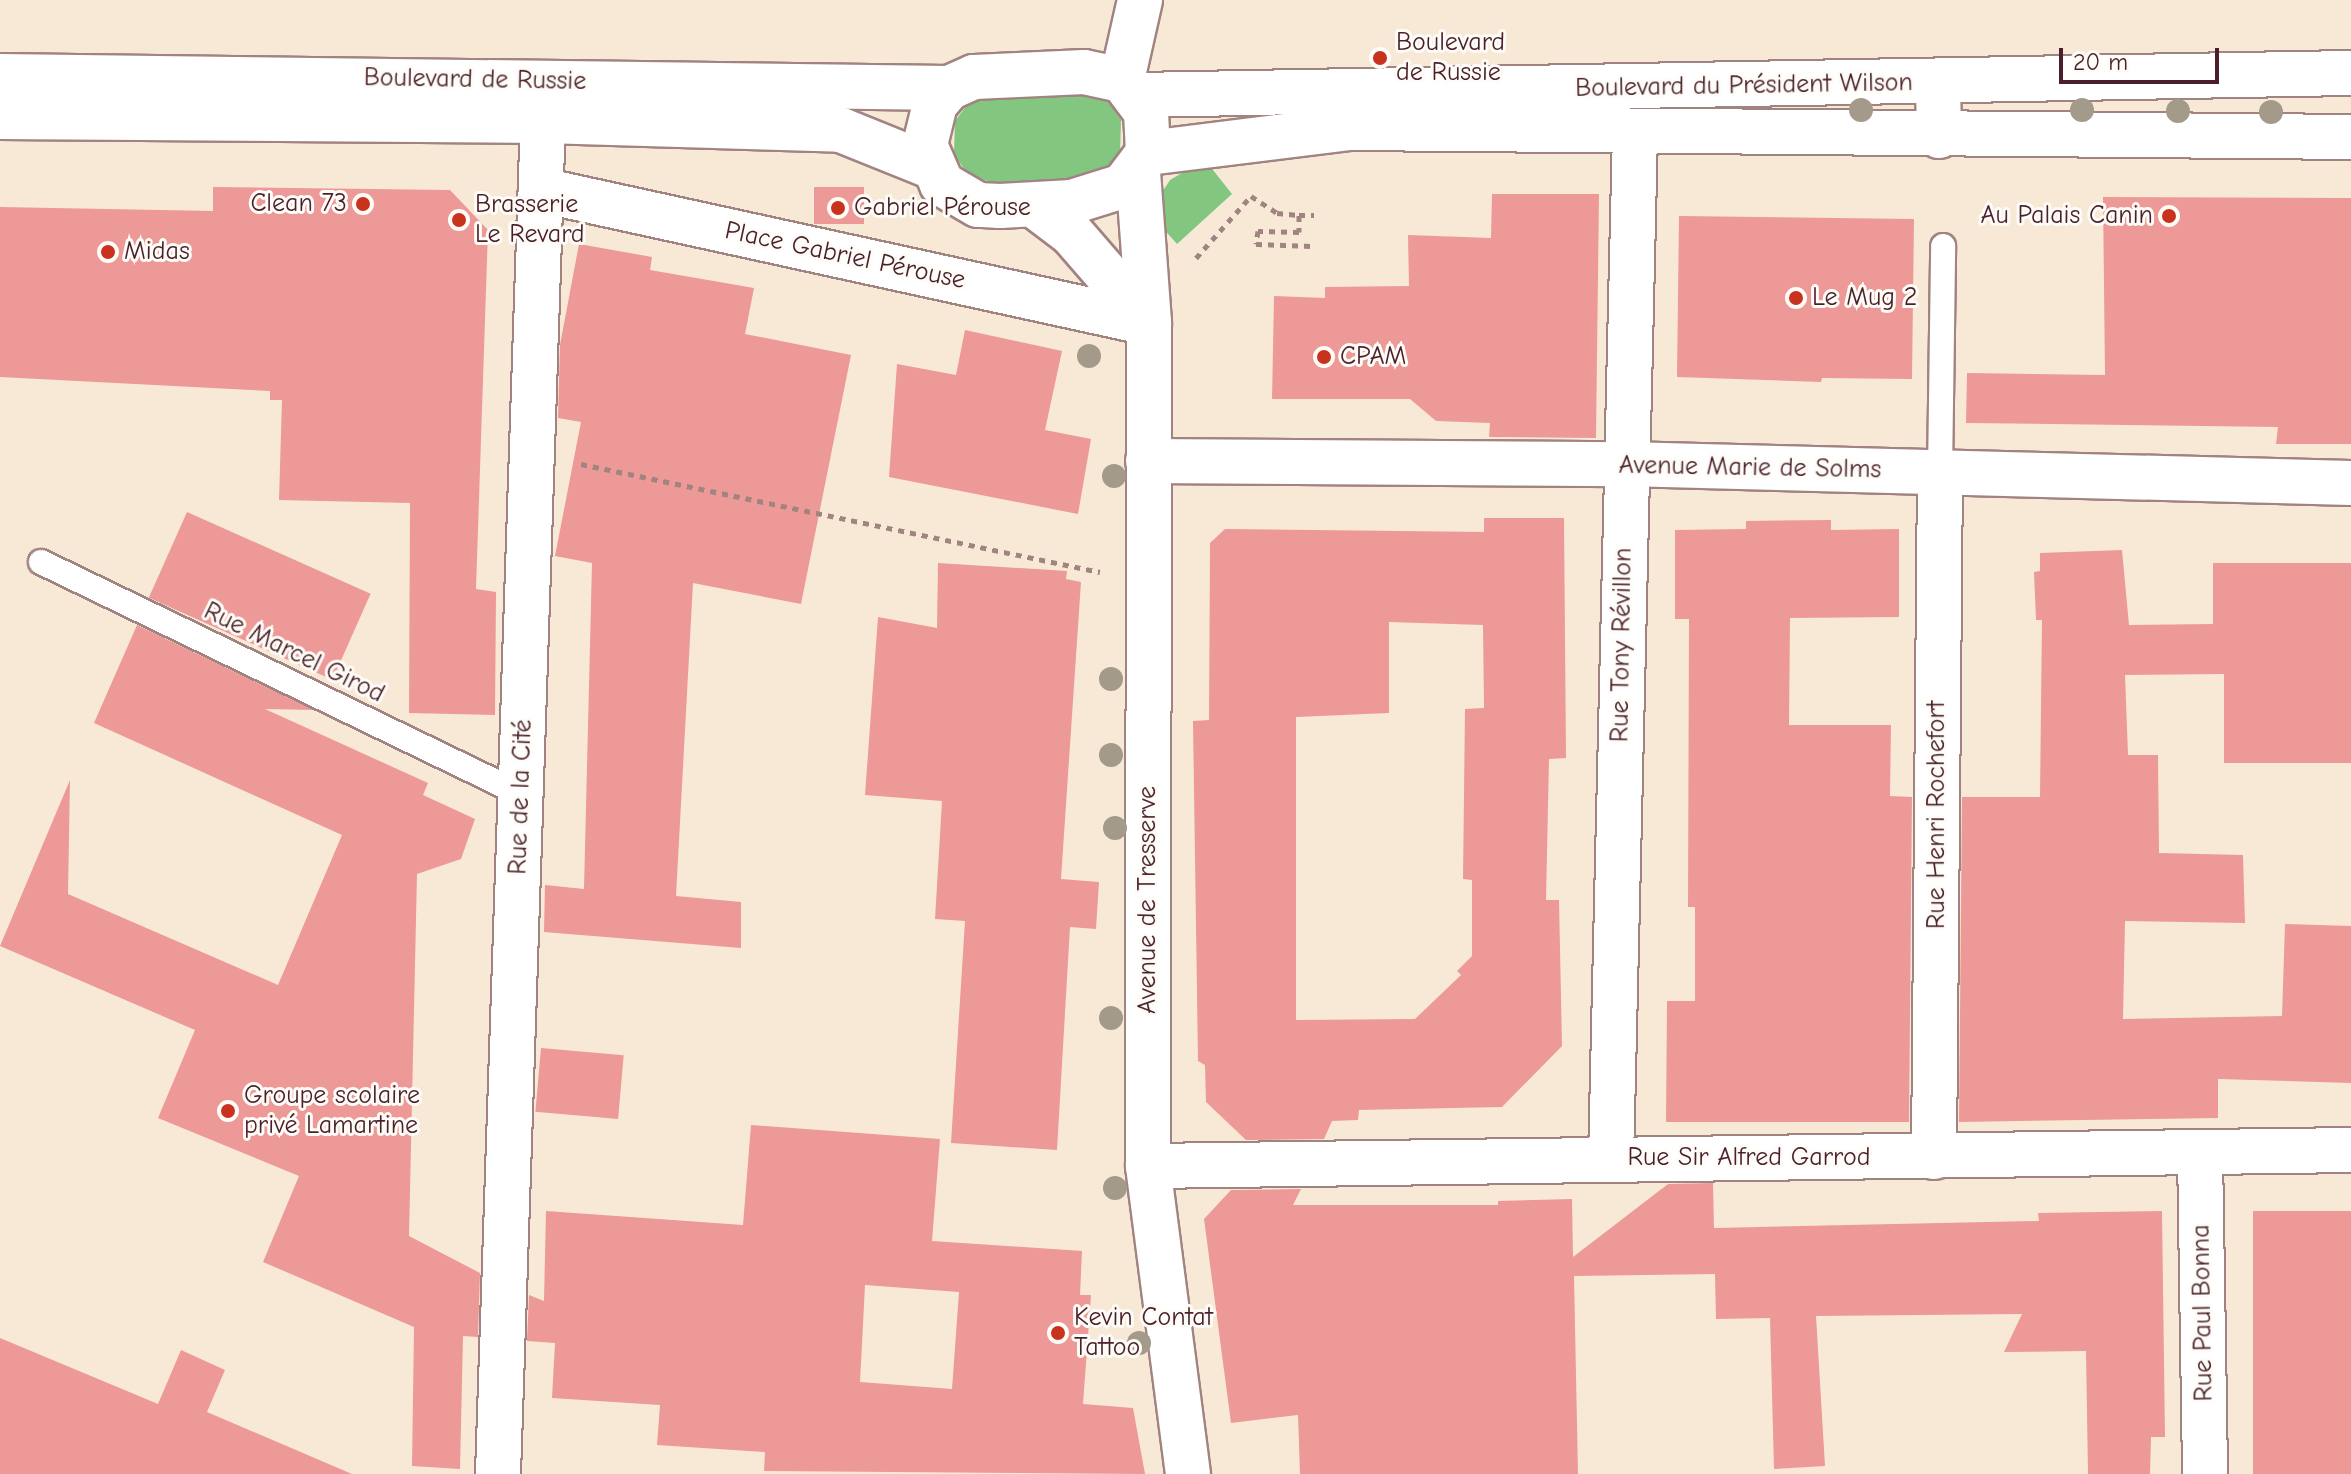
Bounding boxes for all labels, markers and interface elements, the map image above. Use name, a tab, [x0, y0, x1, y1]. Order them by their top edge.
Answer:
place label: Boulevard de Russie	[1396, 27, 1505, 88]
scale bar	[2063, 32, 2223, 82]
text: 20 m	[2073, 48, 2128, 76]
marker: Boulevard de Russie	[1371, 49, 1389, 67]
street label: Boulevard de Russie	[364, 62, 586, 98]
street label: Boulevard du Président Wilson	[1575, 67, 1913, 105]
place label: Clean 73	[250, 188, 347, 220]
place label: Brasserie Le Revard	[475, 189, 585, 250]
place label: Gabriel Pérouse	[854, 192, 1031, 224]
marker: Clean 73	[354, 195, 372, 213]
marker: Gabriel Pérouse	[829, 199, 847, 217]
place label: Au Palais Canin	[1980, 200, 2153, 232]
marker: Au Palais Canin	[2160, 207, 2178, 225]
marker: Brasserie Le Revard	[450, 211, 468, 229]
street label: Place Gabriel Pérouse	[722, 215, 968, 297]
place label: Midas	[124, 236, 190, 268]
marker: Midas	[99, 243, 117, 261]
place label: Le Mug 2	[1812, 282, 1917, 314]
marker: Le Mug 2	[1787, 289, 1805, 307]
place label: CPAM	[1340, 341, 1406, 373]
marker: CPAM	[1315, 348, 1333, 366]
street label: Avenue Marie de Solms	[1618, 450, 1882, 486]
street label: Rue Tony Révillon	[1605, 547, 1639, 743]
street label: Rue Marcel Girod	[199, 596, 389, 710]
street label: Rue Henri Rochefort	[1921, 701, 1953, 929]
street label: Rue de la Cité	[503, 719, 539, 875]
street label: Avenue de Tresserve	[1132, 786, 1164, 1014]
place label: Groupe scolaire privé Lamartine	[244, 1080, 420, 1142]
marker: Groupe scolaire privé Lamartine	[219, 1102, 237, 1120]
street label: Rue Sir Alfred Garrod	[1628, 1142, 1870, 1174]
street label: Rue Paul Bonna	[2186, 1224, 2220, 1402]
place label: Kevin Contat Tattoo	[1074, 1302, 1213, 1364]
marker: Kevin Contat Tattoo	[1049, 1324, 1067, 1342]

